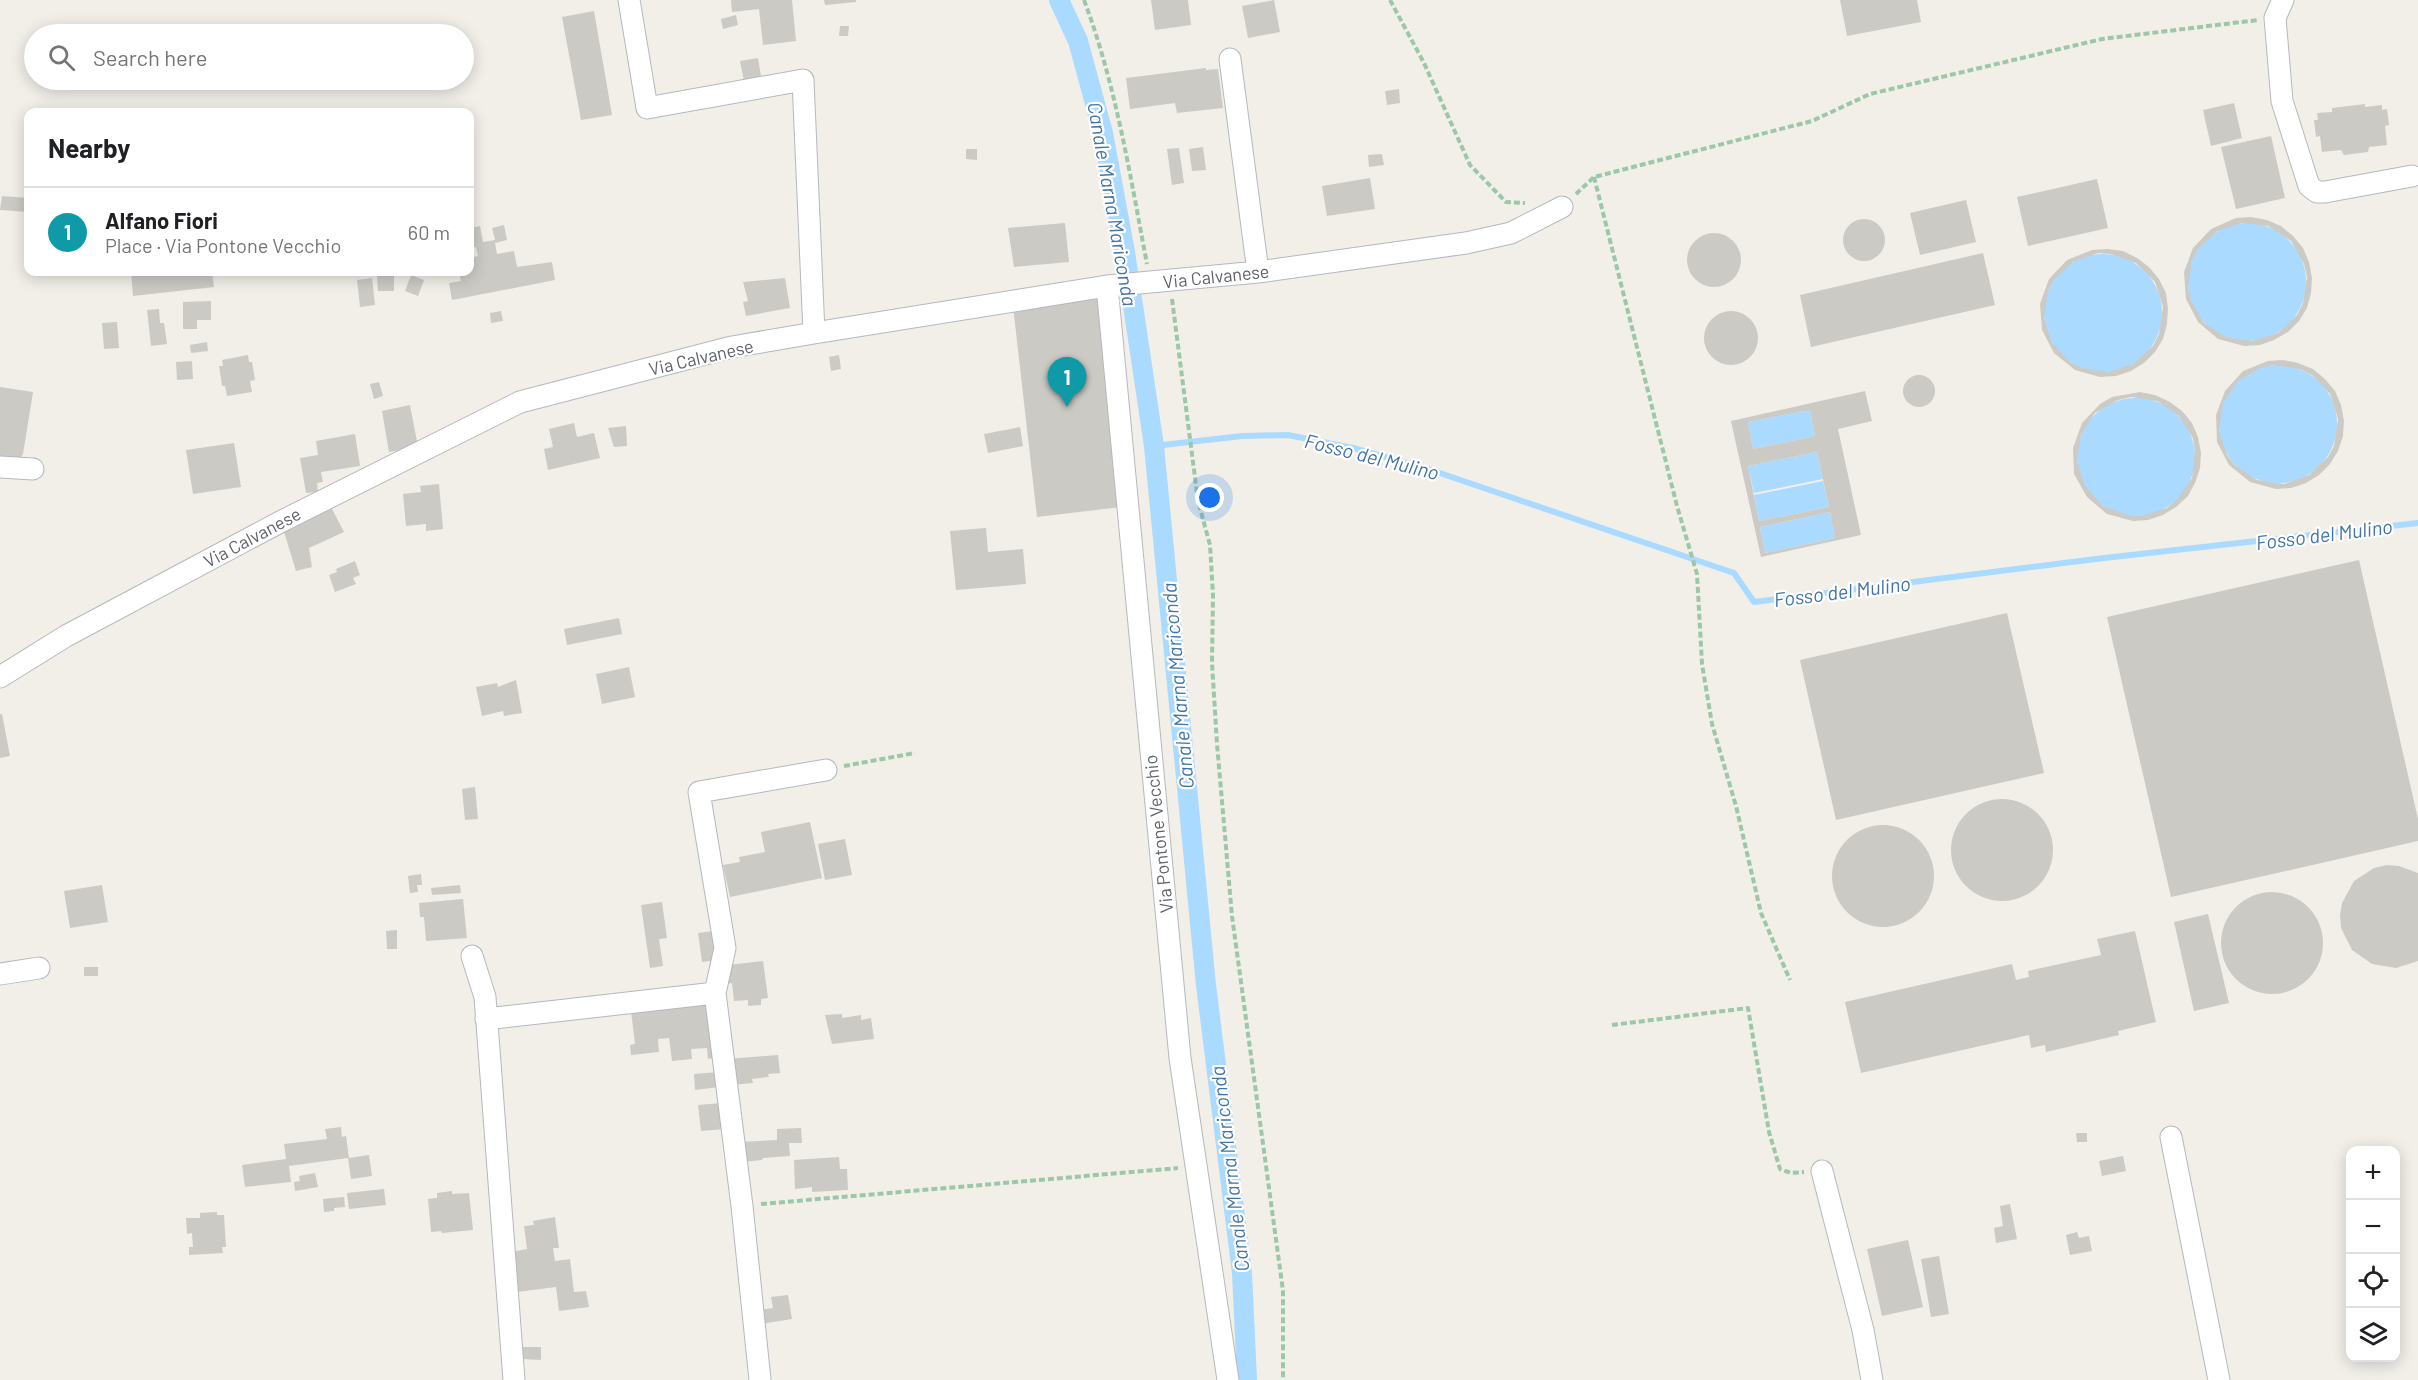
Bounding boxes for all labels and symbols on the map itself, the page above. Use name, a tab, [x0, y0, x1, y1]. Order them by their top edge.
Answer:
water label: Canale Marna Mariconda	[1083, 100, 1143, 308]
street label: Via Calvanese	[1162, 259, 1270, 293]
street label: Via Calvanese	[646, 334, 756, 380]
pin: 1	[1048, 358, 1086, 407]
water label: Fosso del Mulino	[1302, 428, 1442, 484]
your location	[1195, 483, 1224, 512]
street label: Via Calvanese	[200, 502, 304, 572]
water label: Fosso del Mulino	[2254, 514, 2394, 554]
water label: Fosso del Mulino	[1772, 571, 1912, 611]
water label: Canale Marna Mariconda	[1156, 582, 1198, 790]
street label: Via Pontone Vecchio	[1139, 754, 1177, 914]
water label: Canale Marna Mariconda	[1204, 1065, 1254, 1273]

